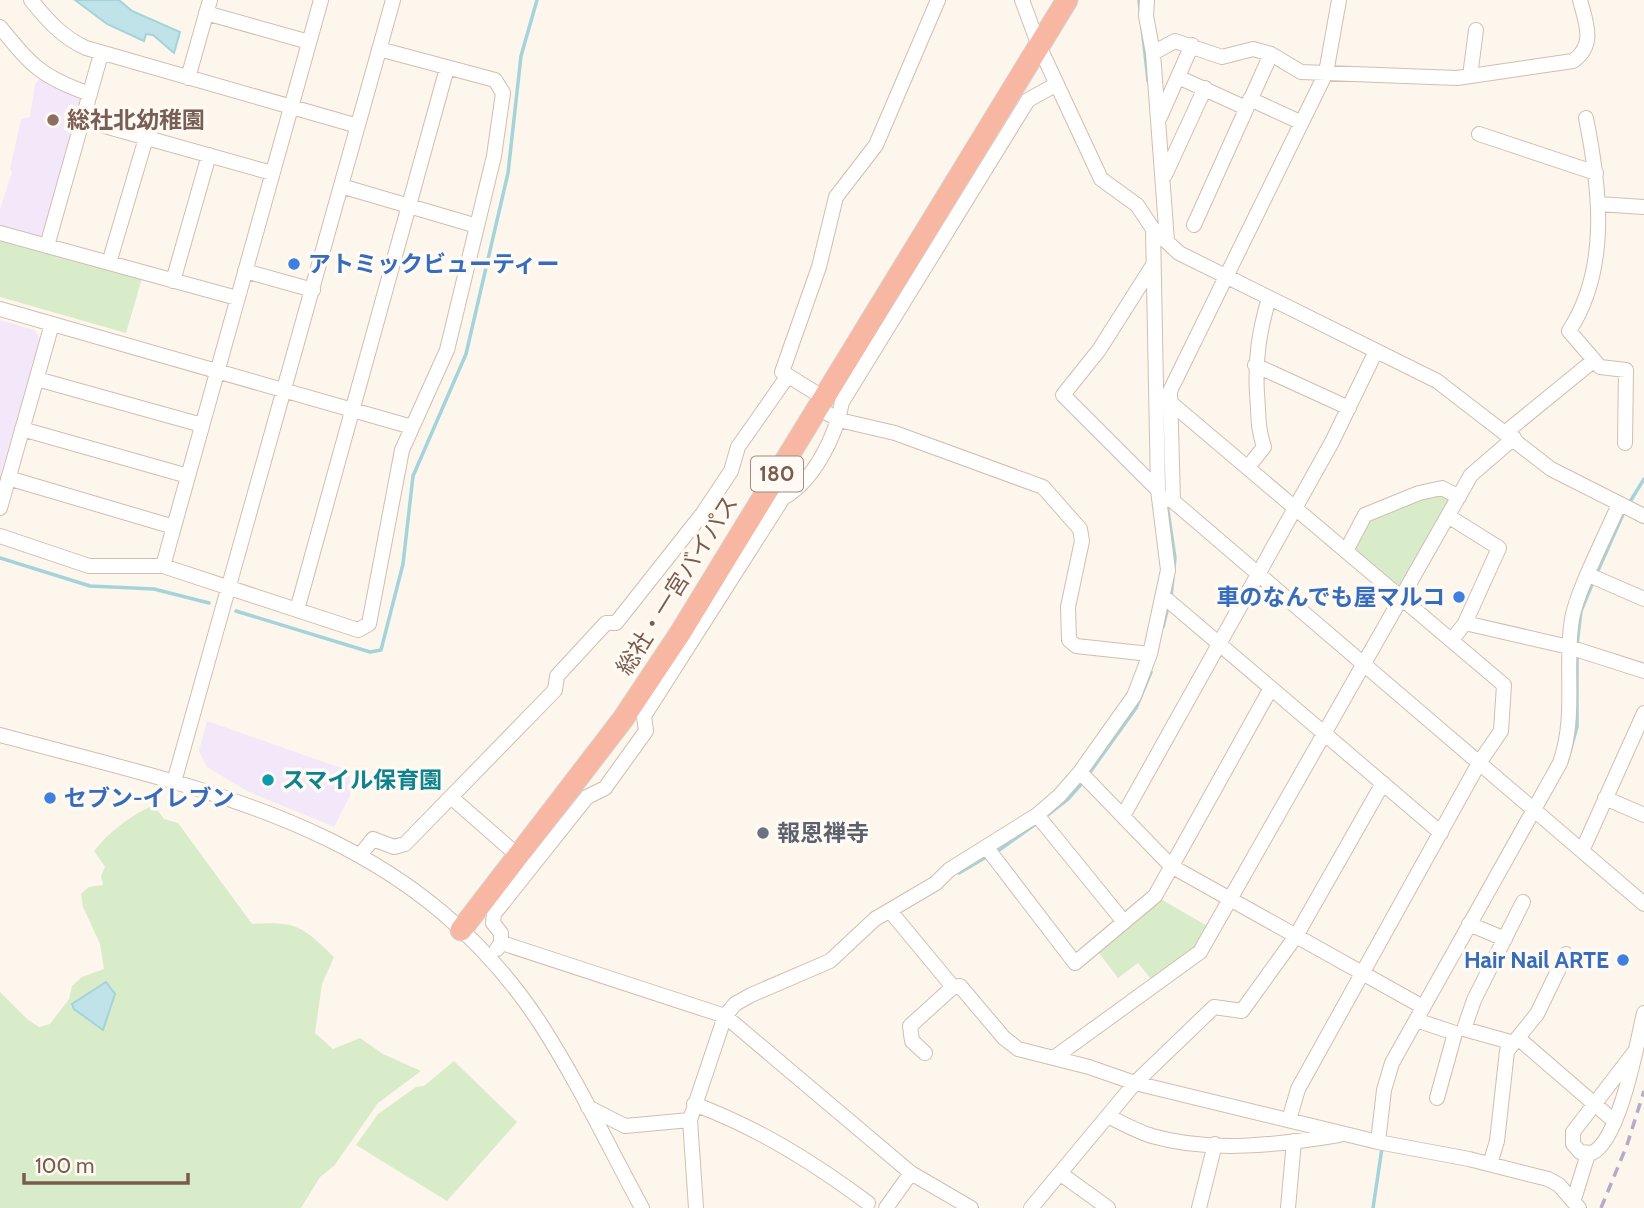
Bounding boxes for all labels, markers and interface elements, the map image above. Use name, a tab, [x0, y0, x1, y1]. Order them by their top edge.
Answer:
place label: 総社北幼稚園	[67, 106, 205, 134]
marker: 総社北幼稚園	[45, 112, 61, 128]
place label: アトミックビューティー	[308, 250, 560, 278]
marker: アトミックビューティー	[286, 256, 302, 272]
road number: 180	[751, 456, 803, 491]
street label: 総社・一宮バイパス	[610, 490, 744, 680]
place label: 車のなんでも屋マルコ	[1217, 583, 1445, 611]
marker: 車のなんでも屋マルコ	[1451, 589, 1467, 605]
place label: スマイル保育園	[282, 766, 442, 794]
marker: スマイル保育園	[260, 772, 276, 788]
place label: セブン-イレブン	[64, 784, 235, 812]
marker: セブン-イレブン	[42, 790, 58, 806]
place label: 報恩禅寺	[777, 819, 869, 847]
marker: 報恩禅寺	[755, 825, 771, 841]
place label: Hair Nail ARTE	[1464, 946, 1609, 974]
marker: Hair Nail ARTE	[1615, 952, 1631, 968]
scale bar	[24, 1142, 189, 1186]
text: 100 m	[35, 1153, 94, 1178]

